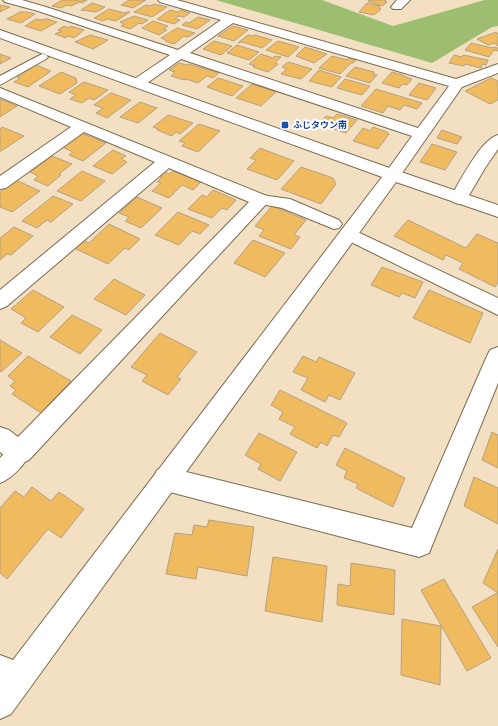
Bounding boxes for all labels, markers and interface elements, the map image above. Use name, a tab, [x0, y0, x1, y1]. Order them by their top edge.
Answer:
marker: ふじタウン南	[280, 120, 290, 130]
place label: ふじタウン南	[293, 120, 347, 130]

